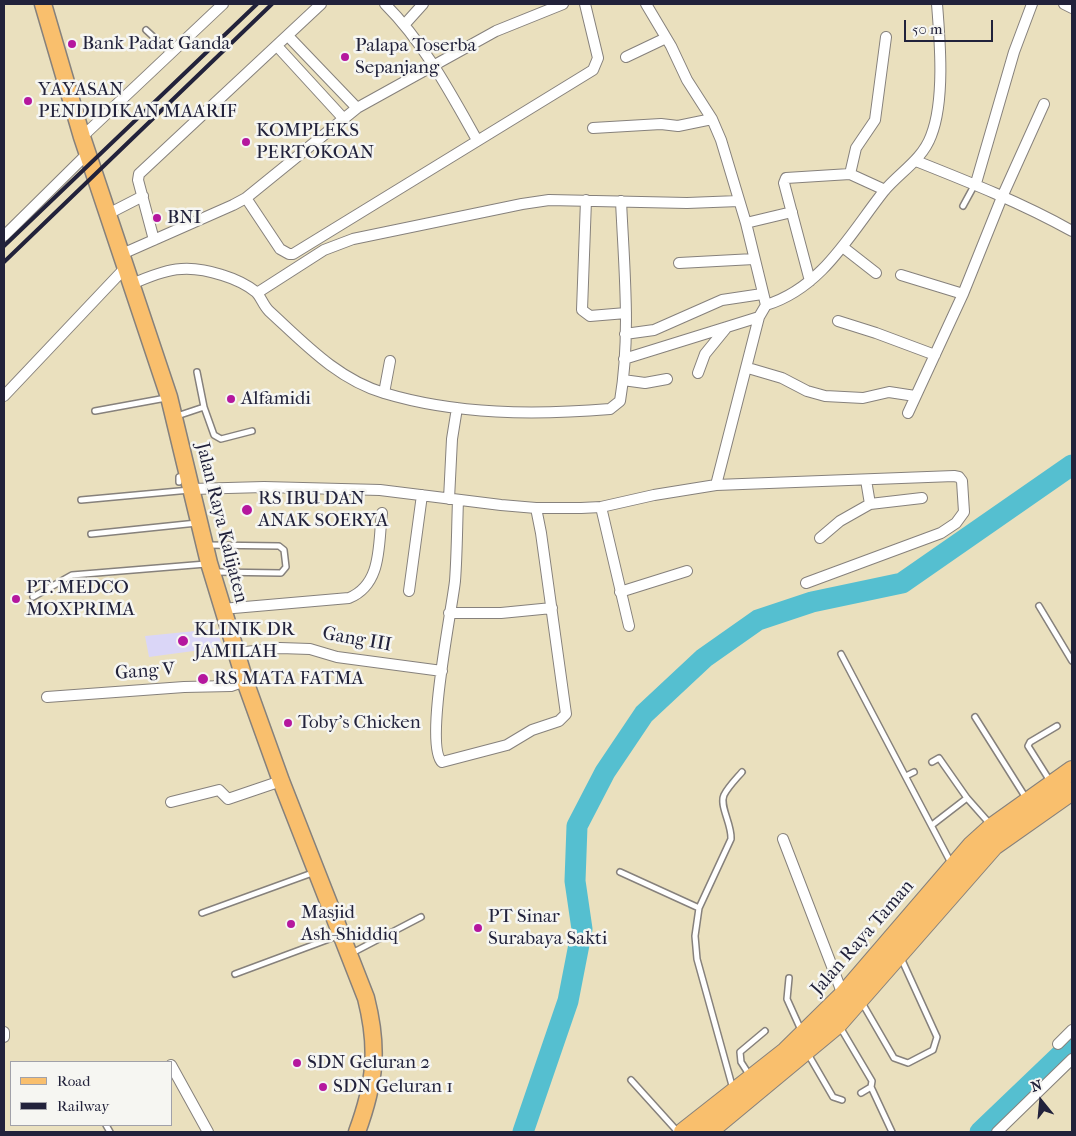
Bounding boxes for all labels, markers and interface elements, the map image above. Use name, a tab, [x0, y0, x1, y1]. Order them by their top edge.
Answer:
scale bar	[906, 10, 995, 42]
text: 50 m	[912, 20, 942, 38]
place label: Bank Padat Ganda	[82, 33, 230, 55]
place label: Palapa Toserba Sepanjang	[355, 35, 476, 79]
marker: Bank Padat Ganda	[66, 38, 78, 50]
marker: Palapa Toserba Sepanjang	[339, 51, 351, 63]
place label: YAYASAN PENDIDIKAN MAARIF	[38, 79, 237, 123]
marker: YAYASAN PENDIDIKAN MAARIF	[22, 95, 34, 107]
place label: KOMPLEKS PERTOKOAN	[256, 120, 374, 164]
marker: KOMPLEKS PERTOKOAN	[240, 136, 252, 148]
place label: BNI	[167, 207, 201, 229]
marker: BNI	[151, 212, 163, 224]
place label: Alfamidi	[241, 388, 311, 410]
marker: Alfamidi	[225, 393, 237, 405]
street label: Jalan Raya Kalijaten	[190, 440, 252, 606]
place label: RS IBU DAN ANAK SOERYA	[258, 488, 388, 532]
marker: RS IBU DAN ANAK SOERYA	[240, 503, 254, 517]
place label: PT. MEDCO MOXPRIMA	[26, 577, 135, 621]
marker: PT. MEDCO MOXPRIMA	[10, 593, 22, 605]
place label: KLINIK DR JAMILAH	[194, 619, 294, 663]
street label: Gang III	[321, 623, 393, 657]
marker: KLINIK DR JAMILAH	[176, 634, 190, 648]
street label: Gang V	[114, 659, 176, 685]
place label: RS MATA FATMA	[214, 668, 364, 690]
marker: RS MATA FATMA	[196, 672, 210, 686]
place label: Toby's Chicken	[298, 712, 421, 734]
marker: Toby's Chicken	[282, 717, 294, 729]
street label: Jalan Raya Taman	[807, 876, 919, 1000]
place label: Masjid Ash-Shiddiq	[301, 902, 398, 946]
place label: PT Sinar Surabaya Sakti	[488, 906, 607, 950]
marker: Masjid Ash-Shiddiq	[285, 918, 297, 930]
marker: PT Sinar Surabaya Sakti	[472, 922, 484, 934]
place label: SDN Geluran 2	[307, 1052, 430, 1074]
marker: SDN Geluran 2	[291, 1057, 303, 1069]
legend	[10, 1061, 172, 1126]
text: Road	[57, 1072, 90, 1090]
place label: SDN Geluran 1	[333, 1076, 453, 1098]
north arrow	[1016, 1076, 1066, 1126]
text: N	[1029, 1076, 1044, 1096]
marker: SDN Geluran 1	[317, 1081, 329, 1093]
text: Railway	[57, 1097, 109, 1115]

